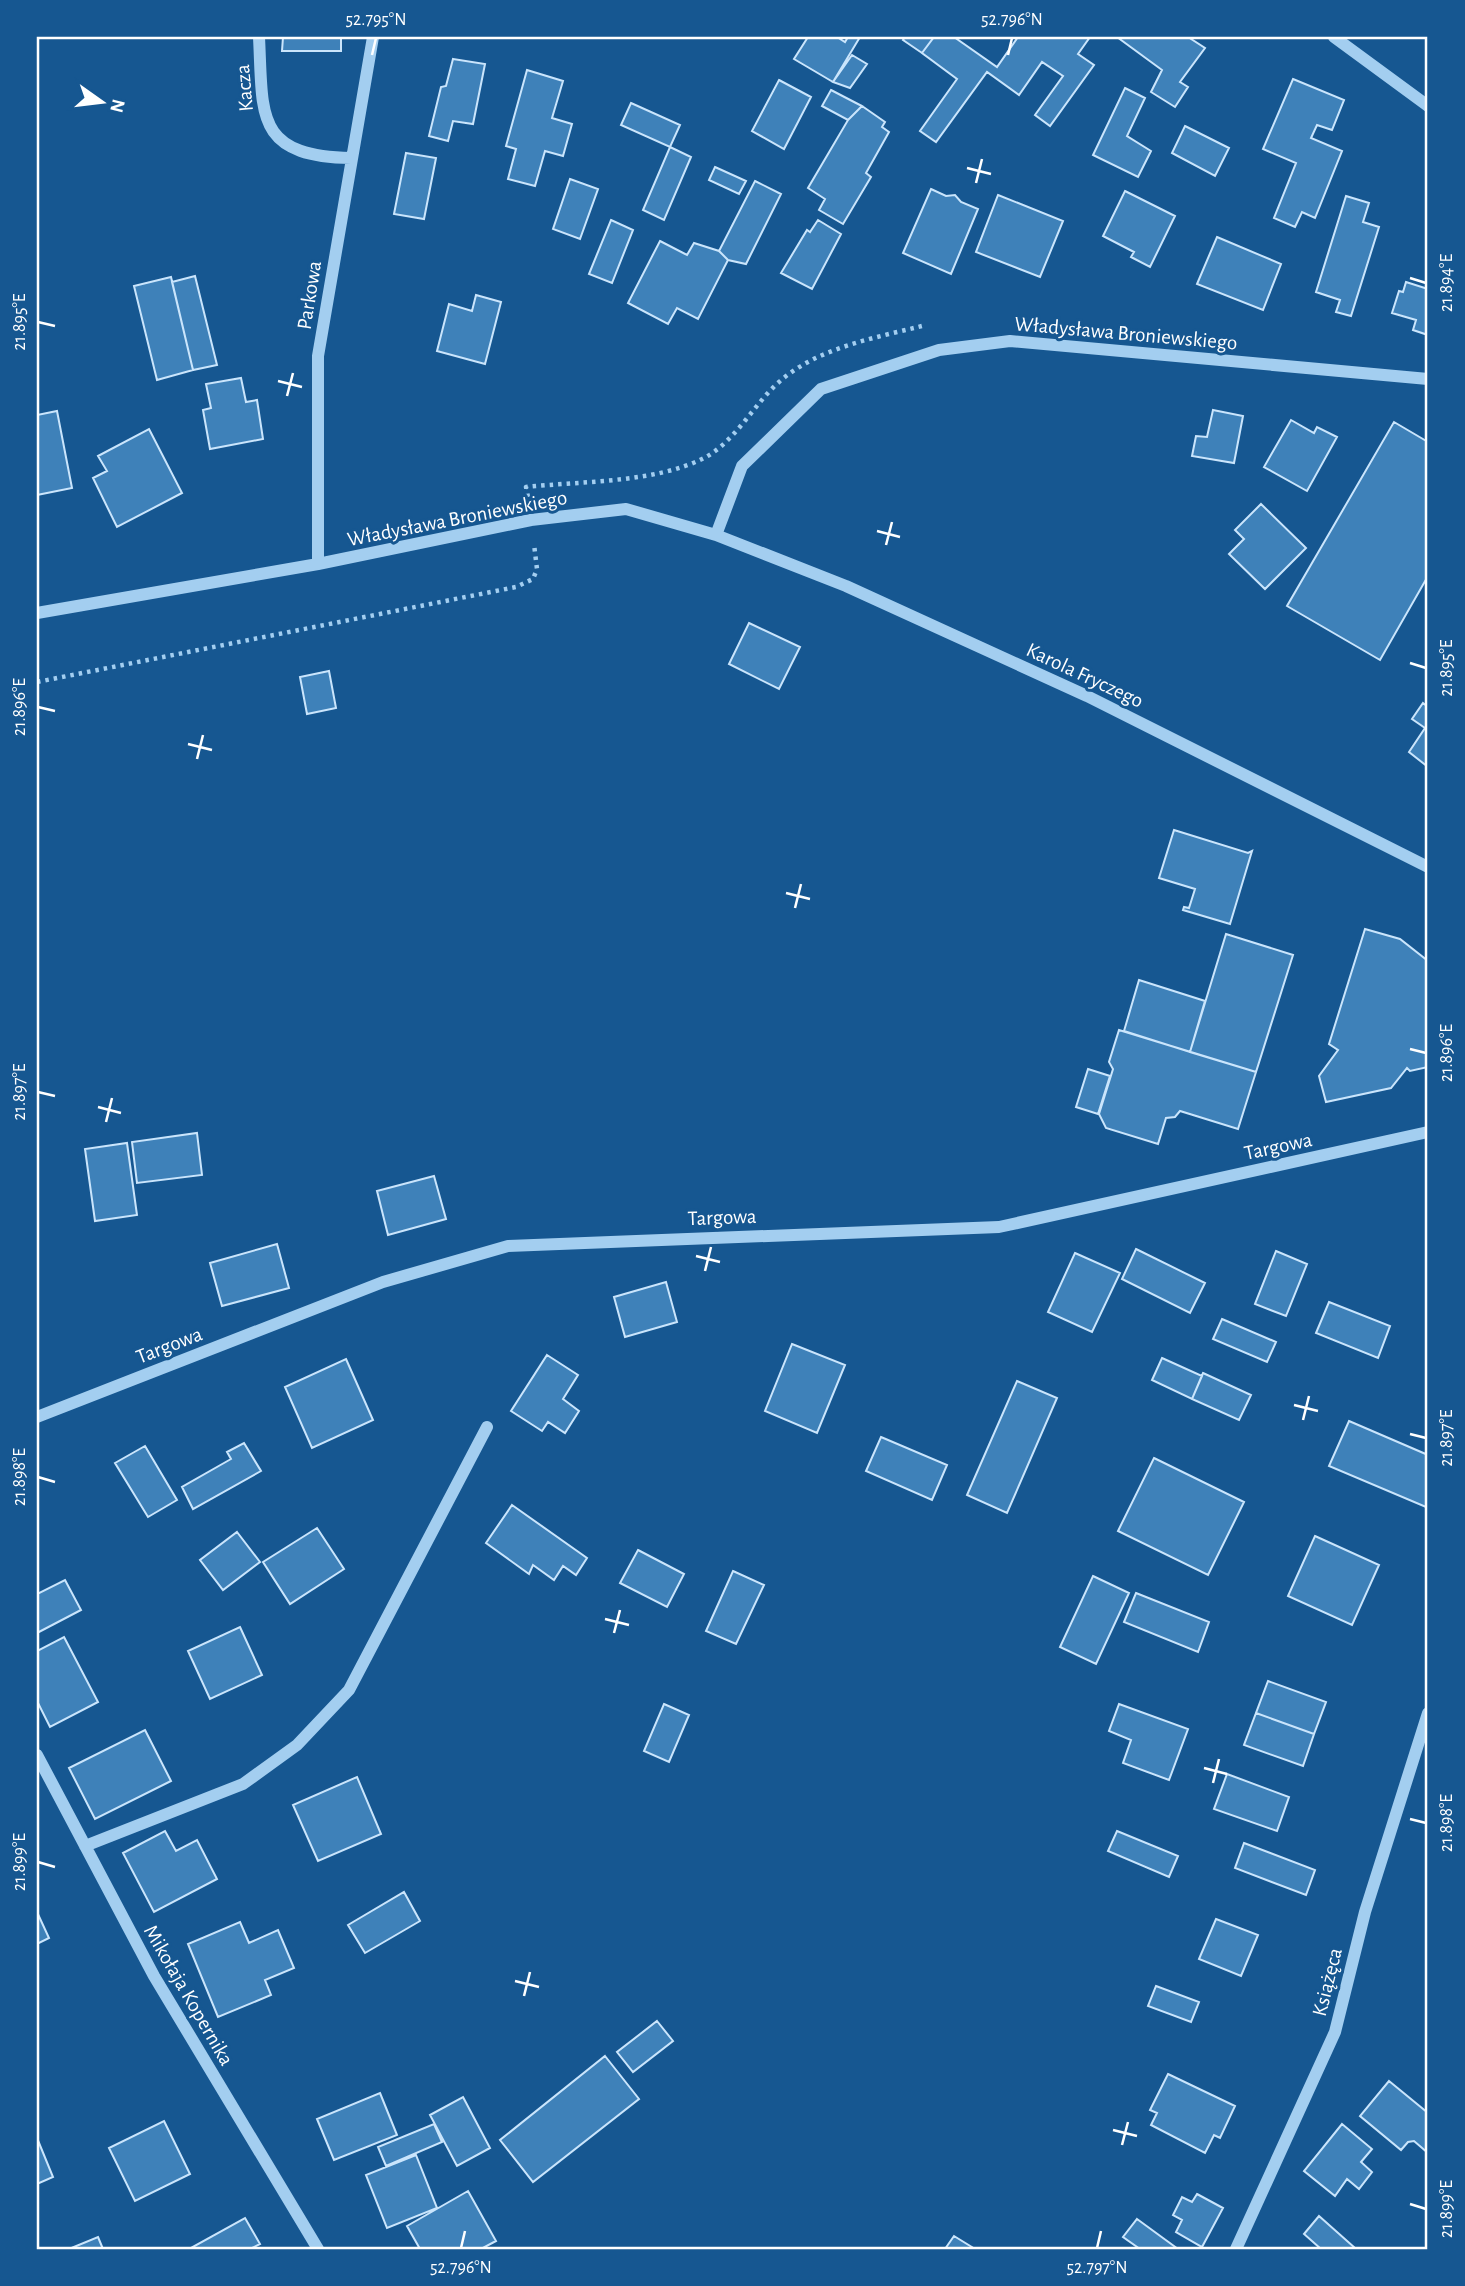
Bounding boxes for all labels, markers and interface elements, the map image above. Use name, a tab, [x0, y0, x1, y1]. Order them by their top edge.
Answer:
text: 52.795°N	[346, 11, 406, 29]
text: 52.796°N	[981, 11, 1043, 29]
street label: Kacza	[232, 63, 257, 112]
north arrow	[66, 66, 136, 136]
text: N	[106, 97, 128, 114]
text: 21.894°E	[1438, 254, 1456, 312]
street label: Parkowa	[294, 259, 325, 331]
text: 21.895°E	[11, 293, 29, 350]
street label: Władysława Broniewskiego	[1014, 313, 1238, 354]
street label: Władysława Broniewskiego	[345, 487, 569, 550]
street label: Karola Fryczego	[1023, 639, 1147, 712]
text: 21.895°E	[1438, 639, 1456, 696]
text: 21.896°E	[11, 678, 29, 736]
text: 21.896°E	[1438, 1024, 1456, 1082]
text: 21.897°E	[11, 1063, 29, 1120]
street label: Targowa	[1242, 1129, 1314, 1164]
street label: Targowa	[687, 1206, 757, 1229]
street label: Targowa	[133, 1323, 205, 1368]
text: 21.897°E	[1438, 1409, 1456, 1466]
text: 21.898°E	[11, 1448, 29, 1506]
text: 21.898°E	[1438, 1794, 1456, 1852]
text: 21.899°E	[11, 1833, 29, 1891]
street label: Mikołaja Kopernika	[140, 1921, 237, 2069]
street label: Książęca	[1309, 1946, 1346, 2018]
text: 21.899°E	[1438, 2180, 1456, 2238]
text: 52.796°N	[430, 2259, 492, 2277]
text: 52.797°N	[1067, 2259, 1127, 2277]

